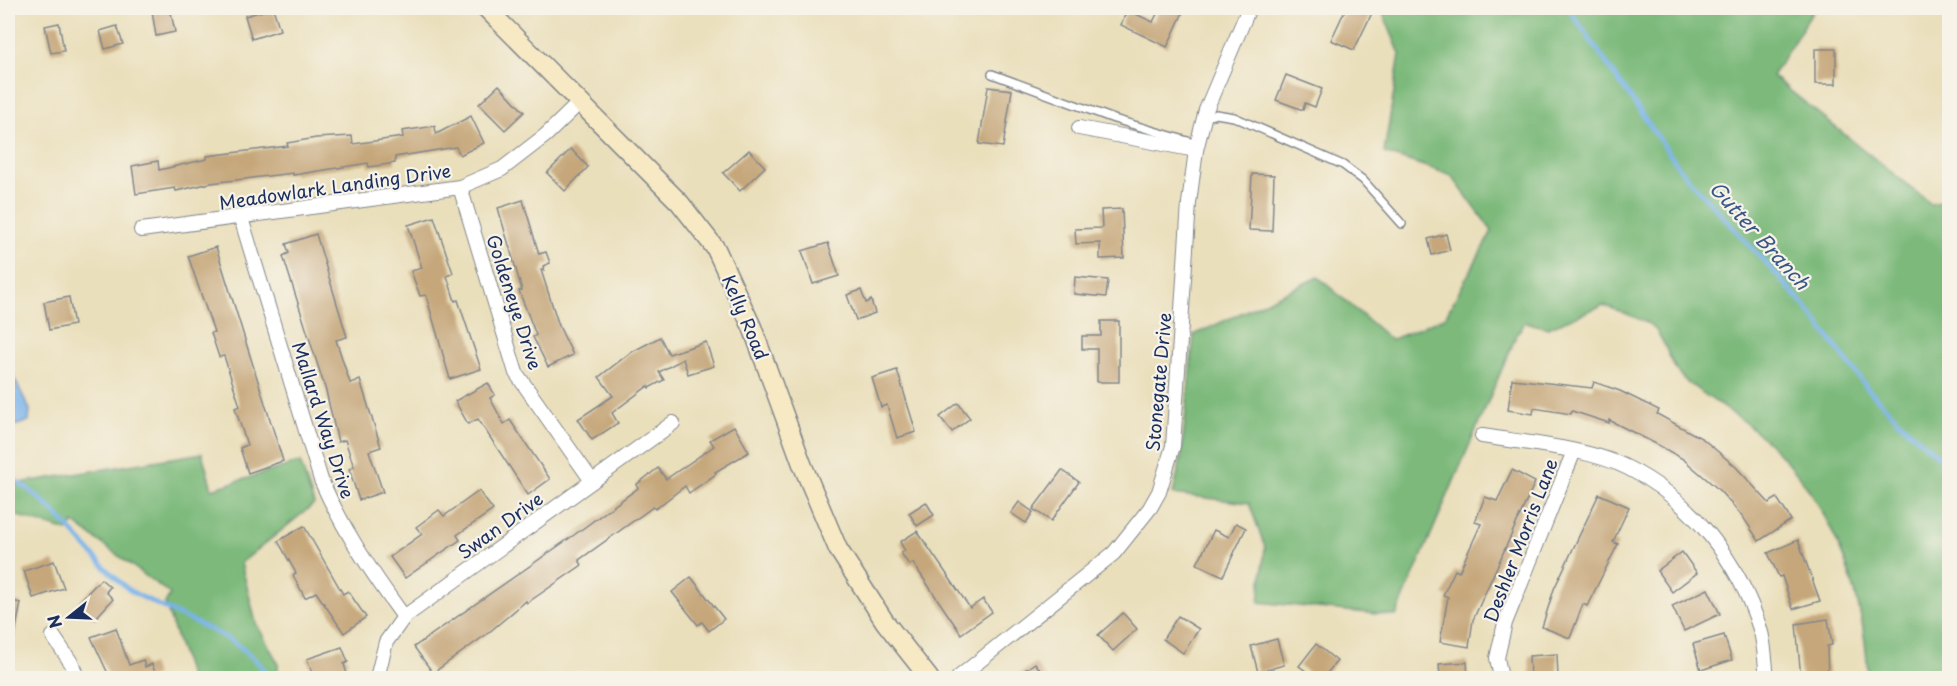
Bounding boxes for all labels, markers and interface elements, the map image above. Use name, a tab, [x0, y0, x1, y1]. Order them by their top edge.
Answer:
street label: Meadowlark Landing Drive	[217, 156, 453, 216]
water label: Gutter Branch	[1703, 174, 1817, 296]
street label: Goldeneye Drive	[480, 231, 550, 373]
street label: Kelly Road	[716, 270, 776, 364]
street label: Stonegate Drive	[1138, 311, 1178, 453]
street label: Mallard Way Drive	[286, 338, 362, 502]
street label: Deshler Morris Lane	[1476, 454, 1564, 626]
street label: Swan Drive	[452, 485, 548, 565]
north arrow	[39, 587, 99, 647]
text: N	[40, 612, 67, 632]

